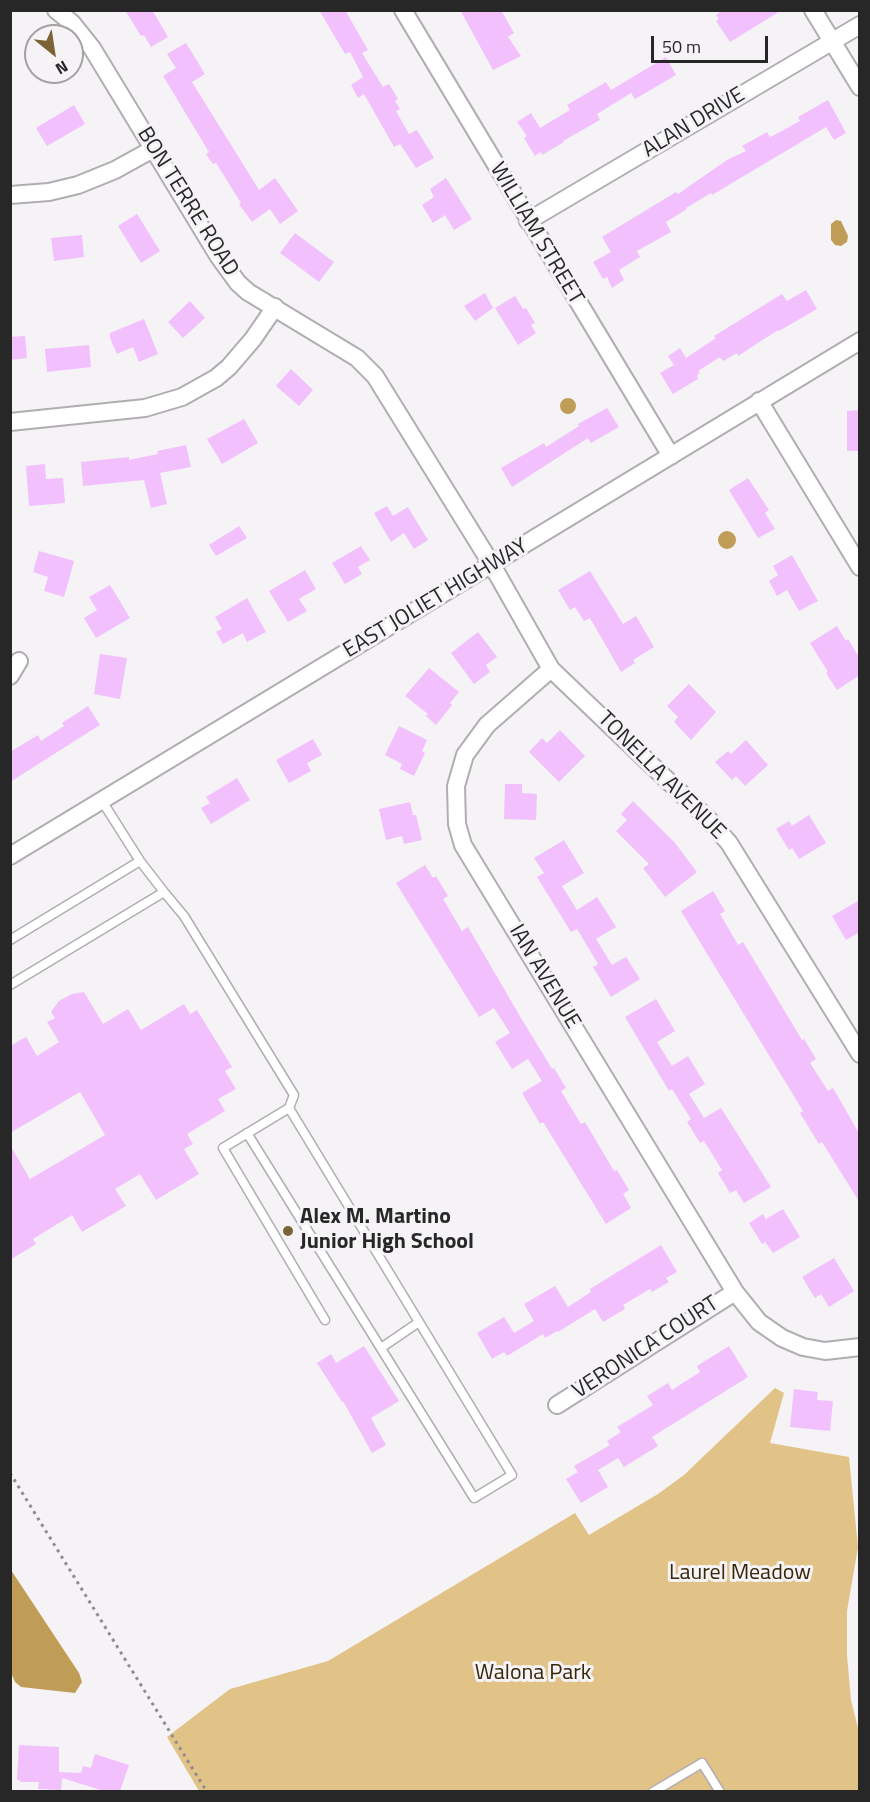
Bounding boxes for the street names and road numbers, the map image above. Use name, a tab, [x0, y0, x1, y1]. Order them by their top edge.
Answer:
street label: ALAN DRIVE	[638, 82, 750, 164]
street label: BON TERRE ROAD	[131, 123, 243, 281]
street label: WILLIAM STREET	[483, 158, 589, 310]
street label: EAST JOLIET HIGHWAY	[339, 533, 533, 665]
street label: TONELLA AVENUE	[591, 706, 731, 846]
street label: IAN AVENUE	[503, 920, 585, 1034]
street label: VERONICA COURT	[568, 1291, 724, 1405]

